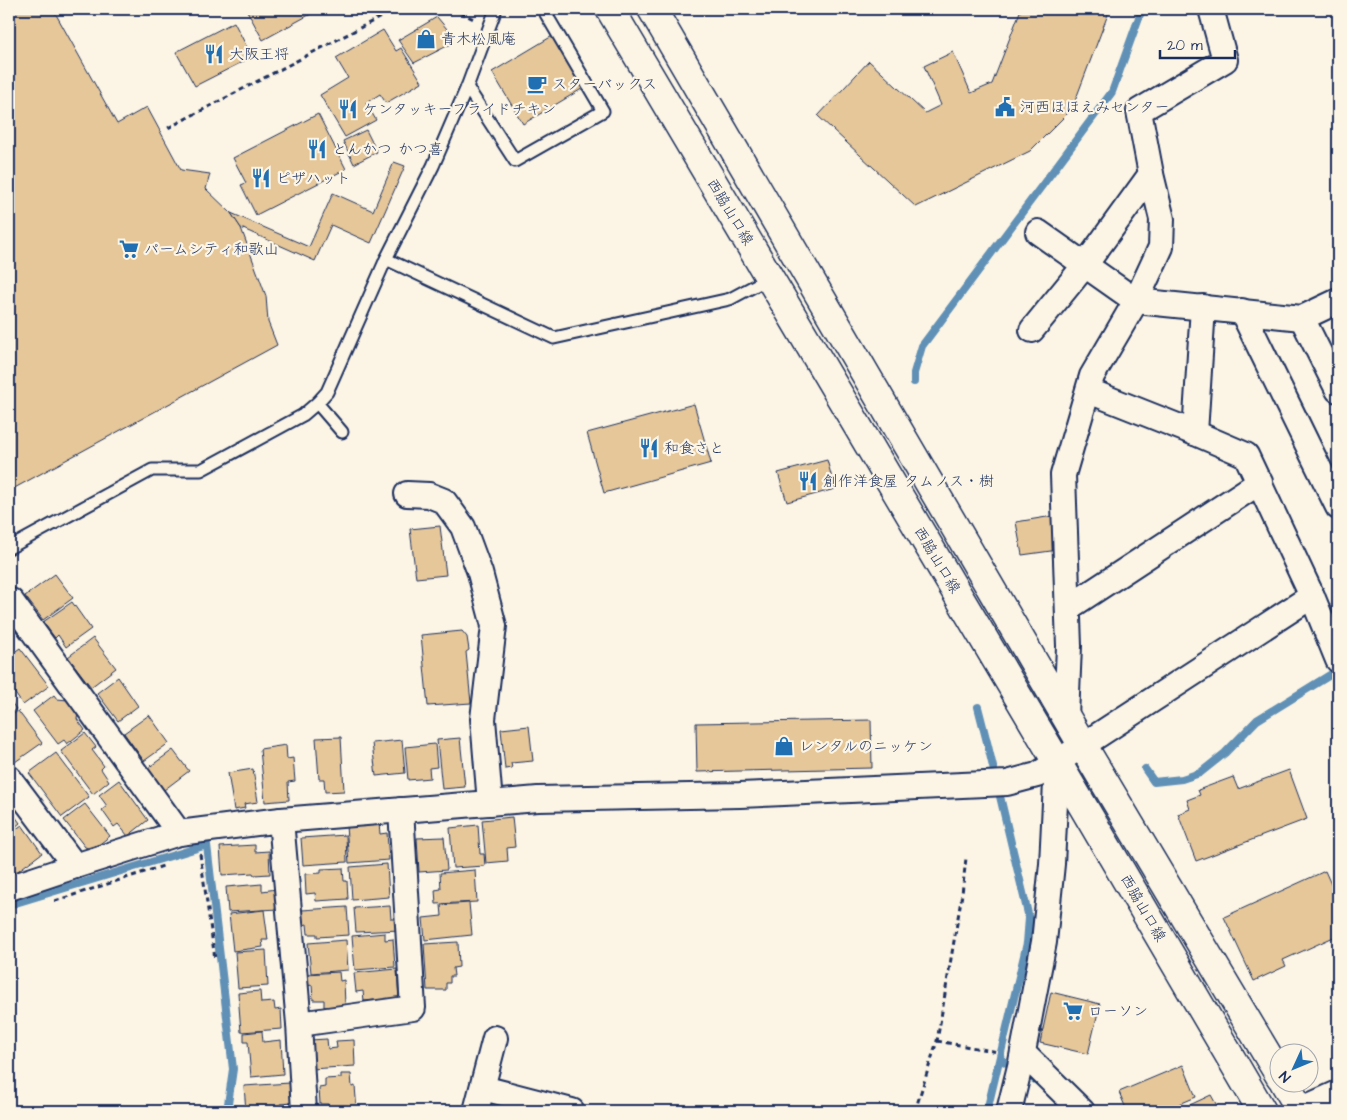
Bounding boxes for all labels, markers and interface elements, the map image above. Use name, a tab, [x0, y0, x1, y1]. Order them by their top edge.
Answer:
shop icon: 青木松風庵	[415, 28, 437, 50]
scale bar	[1160, 28, 1234, 60]
place label: 青木松風庵	[441, 29, 516, 50]
text: 20 m	[1167, 35, 1203, 56]
restaurant icon: 大阪王将	[203, 43, 225, 65]
place label: 大阪王将	[229, 44, 289, 65]
cafe icon: スターバックス	[526, 73, 548, 95]
place label: スターバックス	[552, 74, 657, 95]
public building icon: 河西ほほえみセンター	[994, 96, 1016, 118]
place label: 河西ほほえみセンター	[1020, 97, 1169, 118]
restaurant icon: ケンタッキーフライドチキン	[337, 98, 359, 120]
place label: ケンタッキーフライドチキン	[363, 99, 556, 120]
restaurant icon: とんかつ かつ喜	[306, 138, 328, 160]
place label: とんかつ かつ喜	[332, 139, 443, 160]
restaurant icon: ピザハット	[250, 167, 272, 189]
place label: ピザハット	[276, 168, 351, 189]
street label: 西脇山口線	[702, 174, 758, 250]
supermarket icon: パームシティ和歌山	[118, 238, 140, 260]
place label: パームシティ和歌山	[144, 239, 278, 260]
restaurant icon: 和食さと	[638, 437, 660, 459]
place label: 和食さと	[664, 438, 724, 459]
restaurant icon: 創作洋食屋 タムノス・樹	[797, 470, 819, 492]
place label: 創作洋食屋 タムノス・樹	[823, 471, 994, 492]
street label: 西脇山口線	[909, 522, 965, 598]
shop icon: レンタルのニッケン	[773, 735, 795, 757]
place label: レンタルのニッケン	[799, 736, 933, 757]
street label: 西脇山口線	[1115, 870, 1171, 946]
supermarket icon: ローソン	[1062, 1000, 1084, 1022]
place label: ローソン	[1088, 1001, 1148, 1022]
north arrow	[1270, 1042, 1320, 1092]
text: N	[1275, 1066, 1296, 1086]

